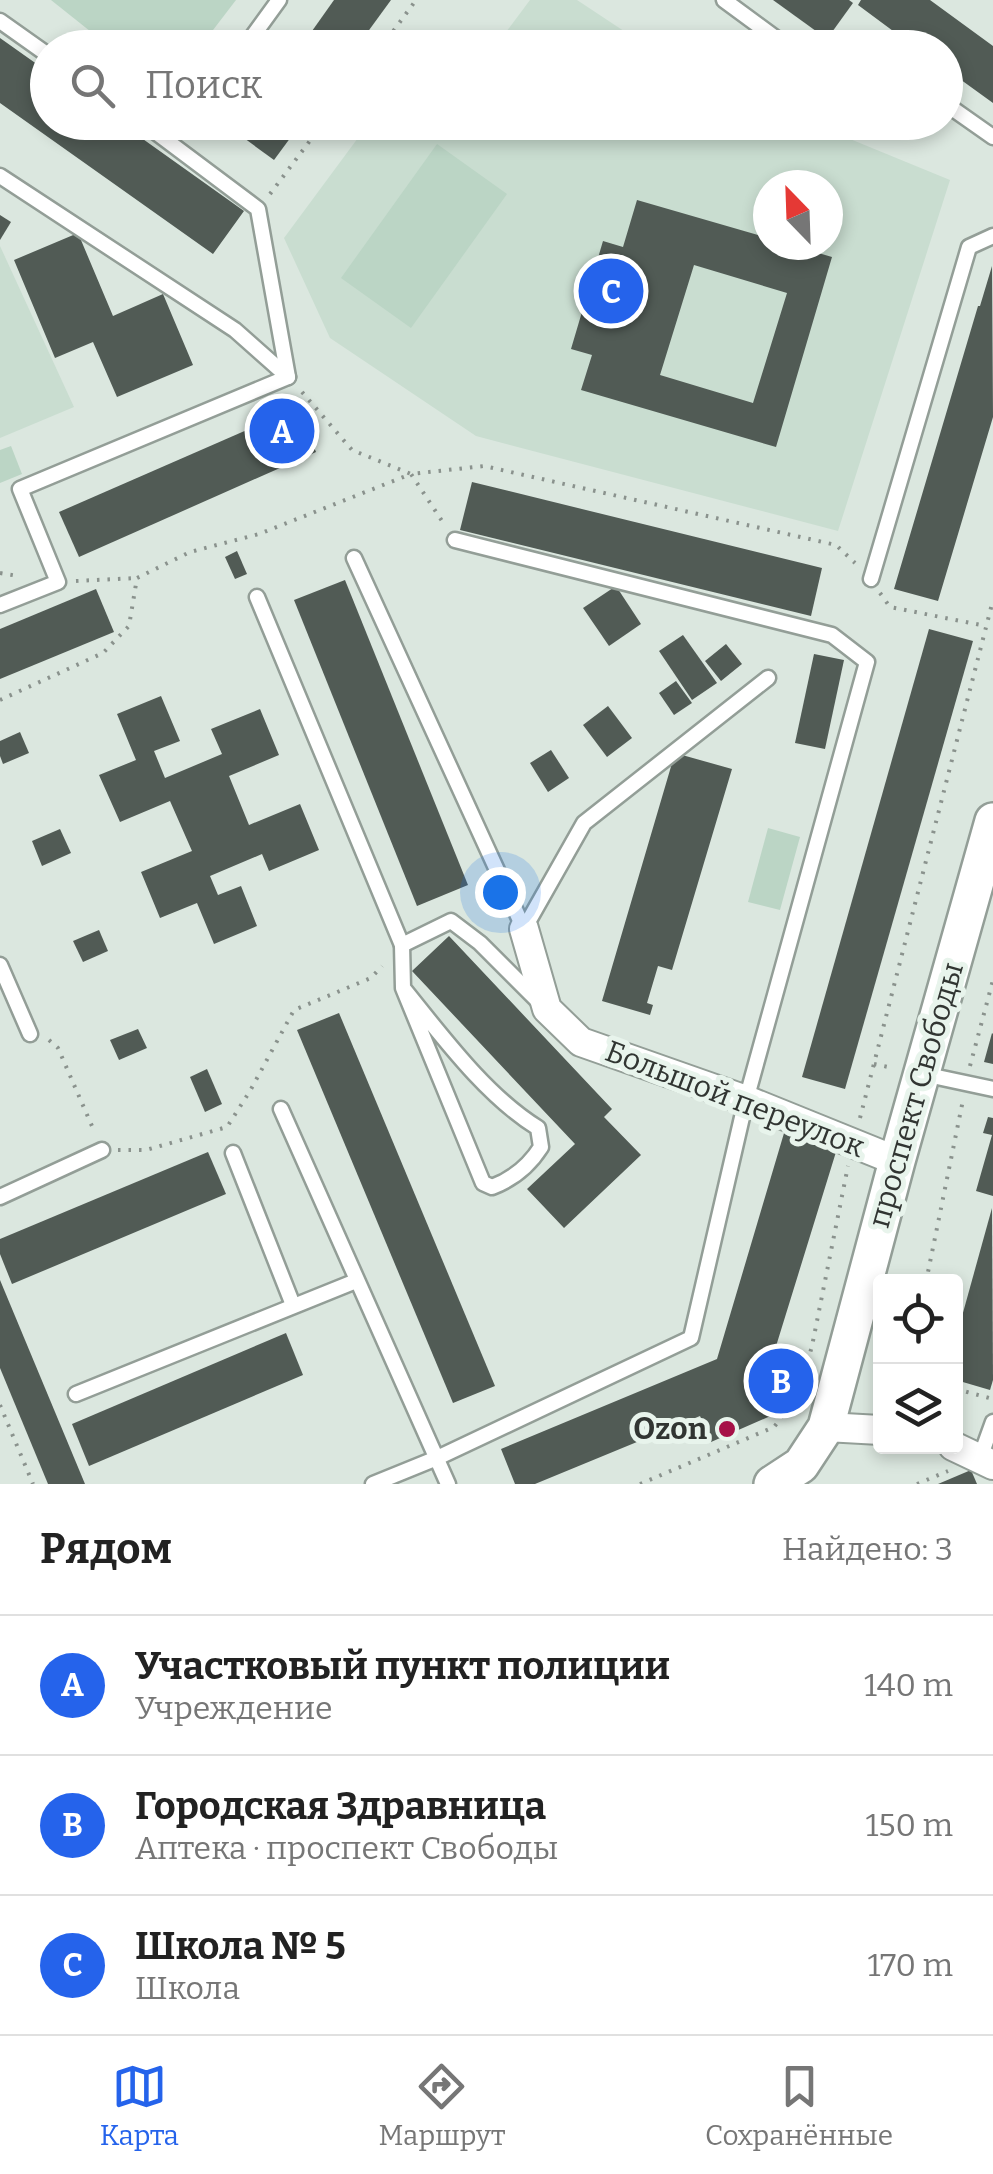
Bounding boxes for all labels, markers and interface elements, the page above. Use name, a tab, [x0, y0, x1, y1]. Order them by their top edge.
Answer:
search box	[30, 30, 963, 140]
icon: search	[65, 58, 120, 113]
text: Поиск	[145, 62, 262, 108]
north arrow	[753, 170, 843, 260]
pin: C	[578, 254, 644, 328]
pin: A	[250, 394, 314, 468]
your location	[475, 867, 526, 918]
street label: проспект Свободы	[861, 958, 971, 1232]
street label: Большой переулок	[600, 1033, 870, 1165]
map controls	[873, 1274, 963, 1454]
button: locate	[873, 1274, 963, 1364]
pin: B	[748, 1344, 814, 1418]
button: layers	[873, 1364, 963, 1454]
place label: Ozon	[633, 1411, 708, 1447]
marker: Ozon	[716, 1418, 738, 1440]
text: Рядом	[40, 1524, 172, 1574]
text: Найдено: 3	[782, 1530, 953, 1568]
text: Участковый пункт полиции	[135, 1643, 670, 1689]
text: A	[61, 1666, 84, 1704]
text: 140 m	[864, 1666, 953, 1704]
text: Учреждение	[135, 1689, 333, 1727]
text: Городская Здравница	[135, 1783, 546, 1829]
text: B	[62, 1806, 83, 1844]
text: 150 m	[865, 1806, 953, 1844]
text: Аптека · проспект Свободы	[135, 1829, 558, 1867]
text: Школа № 5	[135, 1923, 346, 1969]
text: C	[62, 1946, 83, 1984]
text: 170 m	[867, 1946, 953, 1984]
text: Школа	[135, 1969, 240, 2007]
tab: Карта	[100, 2059, 179, 2152]
tab: Маршрут	[379, 2059, 505, 2152]
tab: Сохранённые	[705, 2059, 893, 2152]

